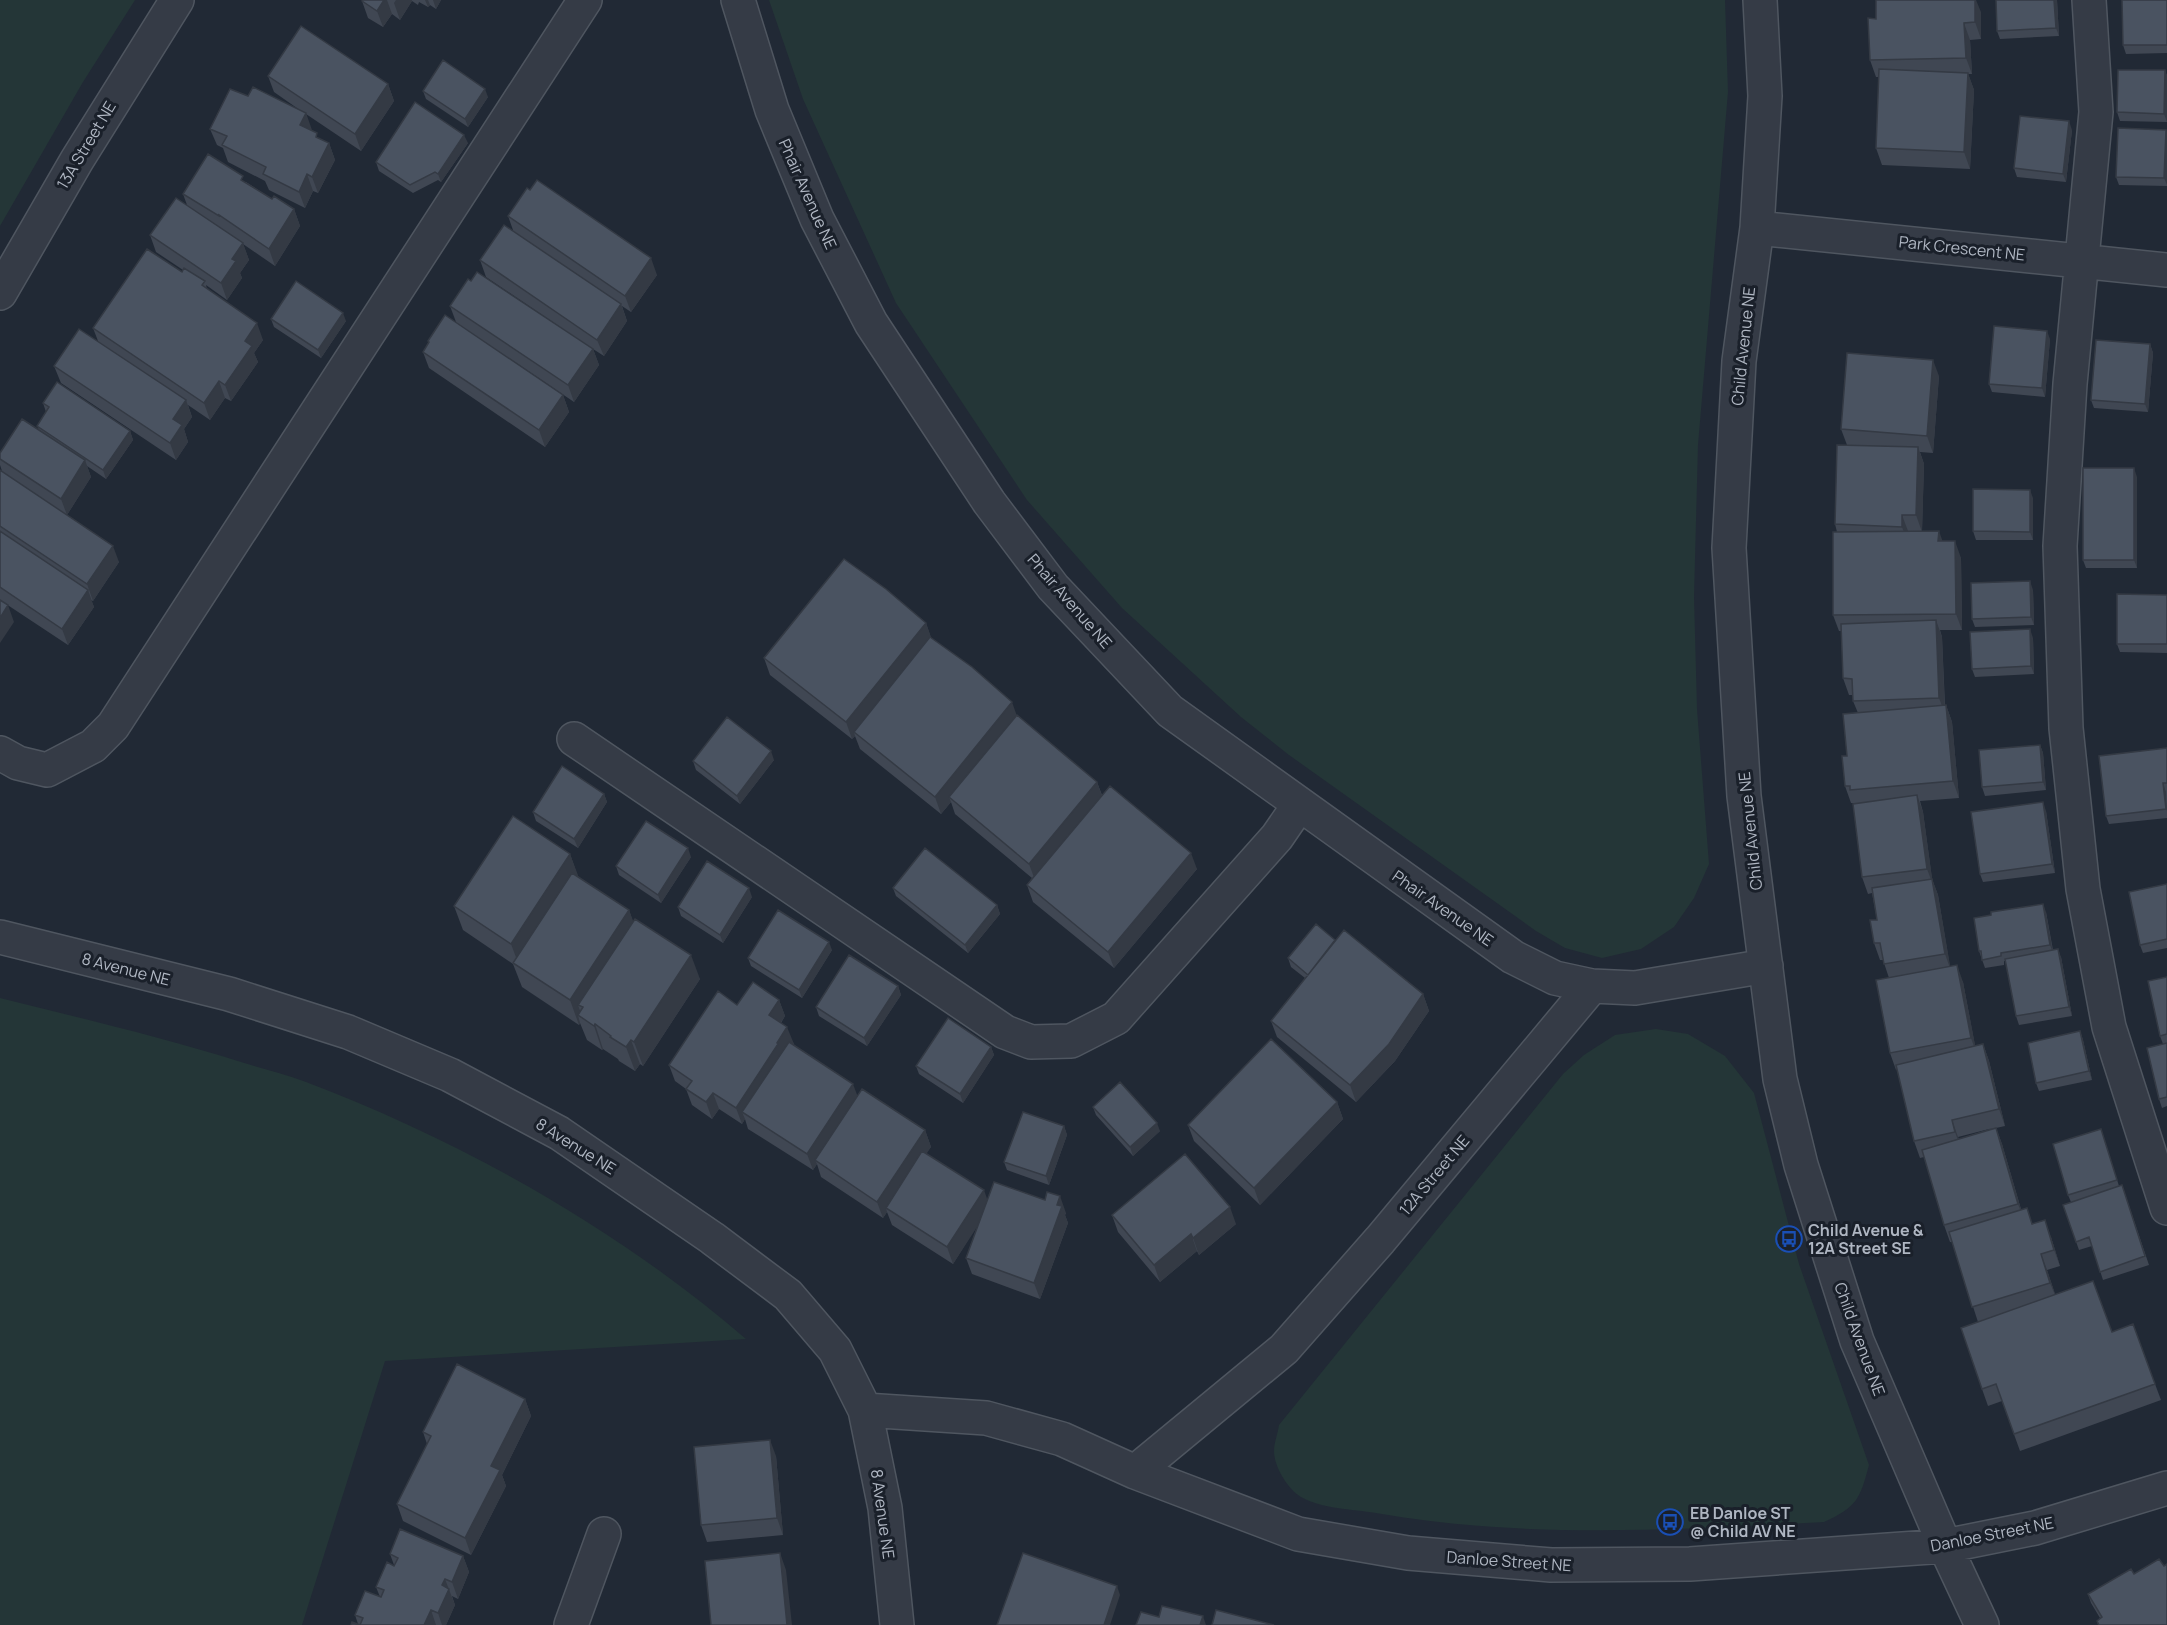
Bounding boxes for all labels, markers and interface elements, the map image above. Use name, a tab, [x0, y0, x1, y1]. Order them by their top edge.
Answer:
street label: 13A Street NE	[51, 97, 121, 193]
street label: Phair Avenue NE	[774, 135, 842, 253]
street label: Park Crescent NE	[1898, 230, 2026, 266]
street label: Child Avenue NE	[1726, 286, 1760, 406]
street label: Phair Avenue NE	[1023, 549, 1117, 653]
street label: Child Avenue NE	[1733, 771, 1767, 891]
street label: Phair Avenue NE	[1388, 865, 1498, 951]
street label: 8 Avenue NE	[79, 947, 173, 991]
street label: 8 Avenue NE	[532, 1113, 620, 1179]
street label: 12A Street NE	[1394, 1130, 1474, 1220]
place label: Child Avenue & 12A Street SE	[1808, 1219, 1924, 1259]
bus stop icon: Child Avenue & 12A Street SE	[1774, 1224, 1804, 1254]
street label: Child Avenue NE	[1829, 1279, 1891, 1399]
street label: 8 Avenue NE	[866, 1468, 900, 1560]
place label: EB Danloe ST @ Child AV NE	[1690, 1502, 1796, 1542]
bus stop icon: EB Danloe ST @ Child AV NE	[1655, 1507, 1685, 1537]
street label: Danloe Street NE	[1928, 1511, 2056, 1557]
street label: Danloe Street NE	[1446, 1546, 1572, 1576]

